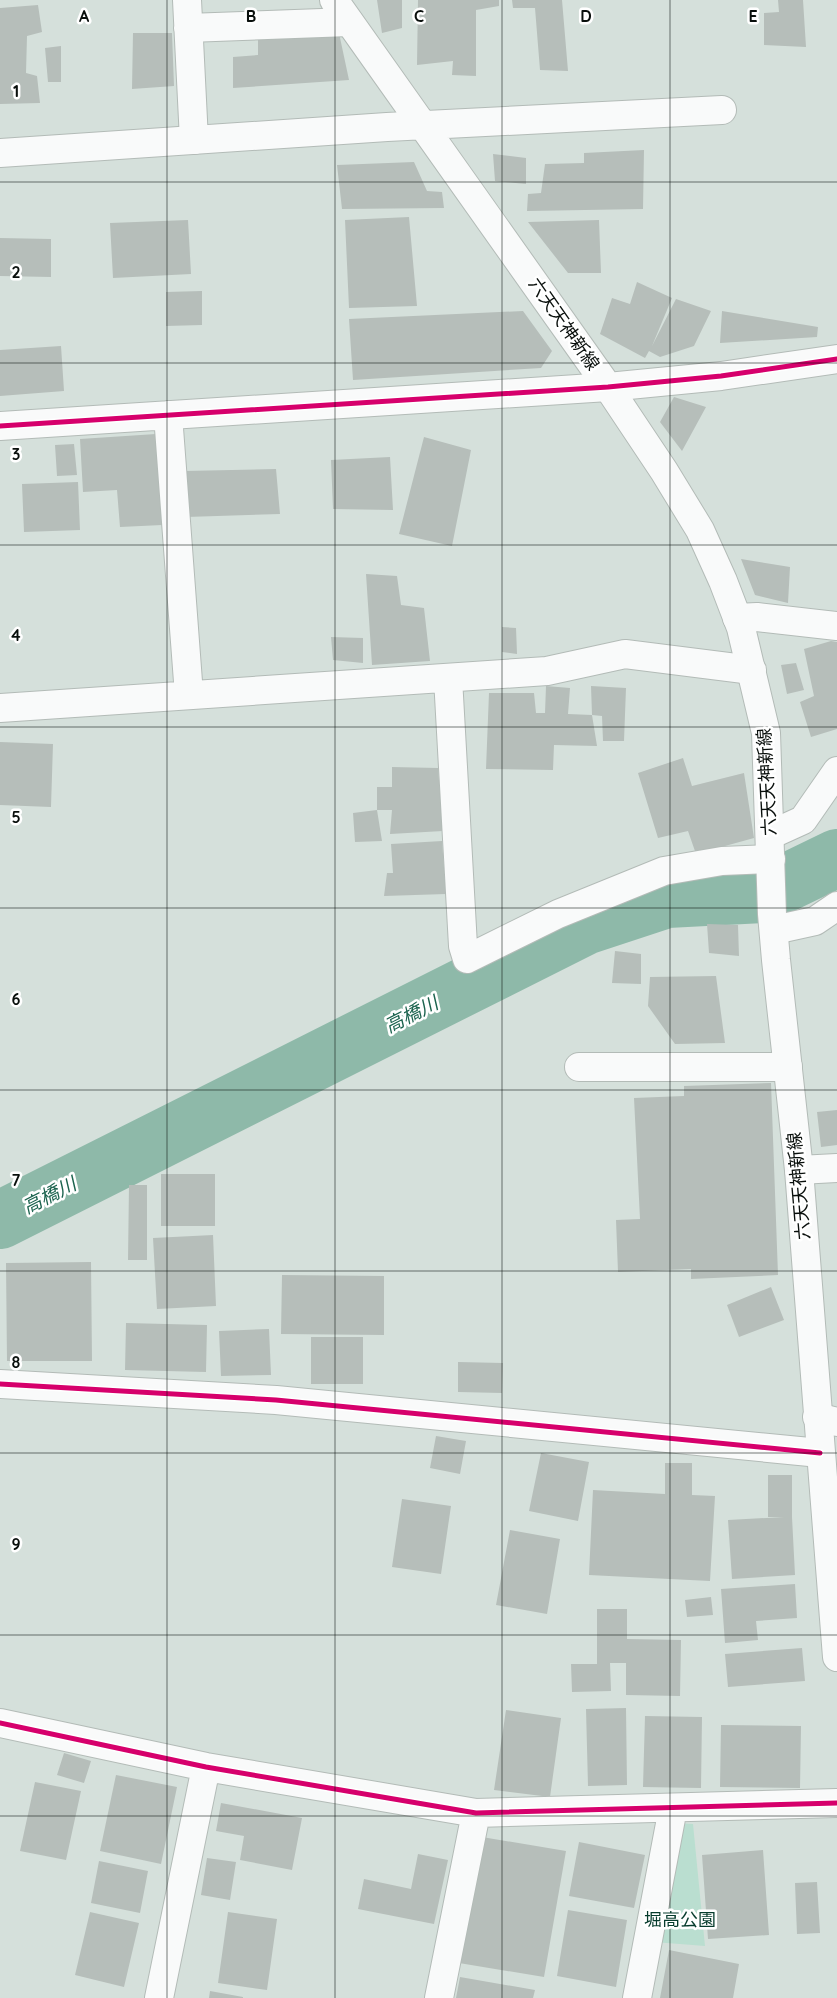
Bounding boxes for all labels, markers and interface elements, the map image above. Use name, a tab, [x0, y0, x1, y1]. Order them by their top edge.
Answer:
text: A	[79, 6, 90, 26]
text: B	[246, 6, 256, 26]
text: C	[414, 6, 424, 26]
text: D	[580, 6, 592, 26]
text: E	[748, 6, 758, 26]
text: 1	[13, 81, 19, 101]
text: 2	[11, 262, 21, 282]
street label: 六天天神新線	[524, 273, 605, 375]
text: 3	[12, 444, 20, 464]
text: 4	[11, 625, 21, 645]
street label: 六天天神新線	[752, 727, 781, 837]
text: 5	[11, 807, 21, 827]
text: 6	[12, 989, 21, 1009]
water label: 高橋川	[380, 989, 444, 1038]
street label: 六天天神新線	[782, 1131, 815, 1241]
text: 7	[12, 1170, 21, 1190]
water label: 高橋川	[18, 1170, 82, 1219]
text: 8	[12, 1352, 21, 1372]
text: 9	[11, 1534, 21, 1554]
park label: 堀高公園	[644, 1908, 716, 1931]

